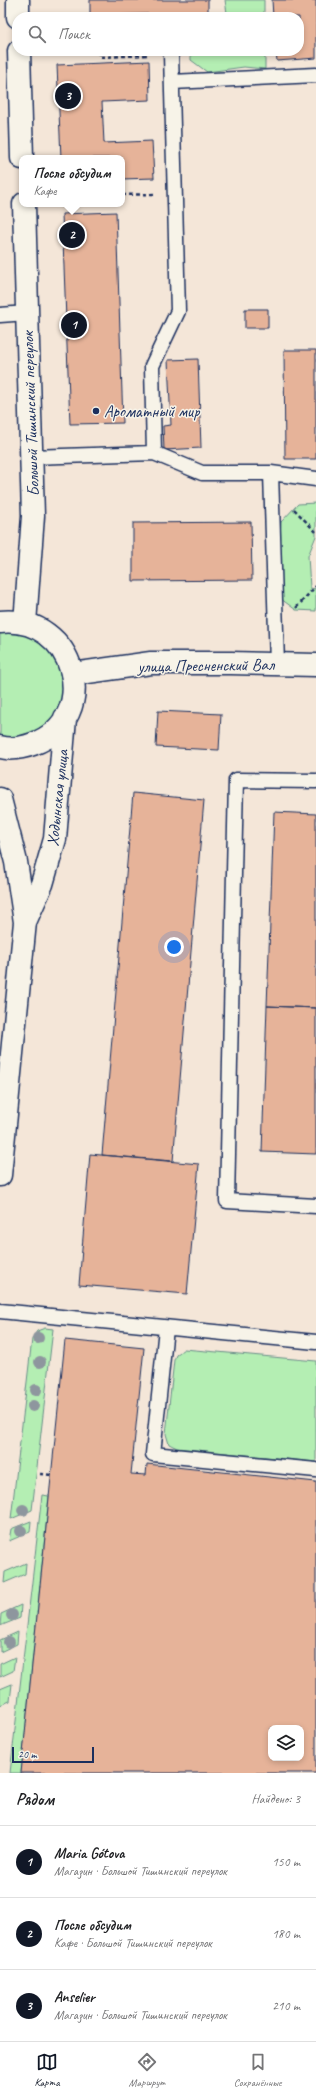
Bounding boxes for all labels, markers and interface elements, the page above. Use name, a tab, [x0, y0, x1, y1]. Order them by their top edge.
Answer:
search box	[12, 12, 304, 56]
icon: search	[26, 23, 48, 45]
text: Поиск	[58, 25, 90, 44]
pin: 3	[55, 81, 81, 111]
popup	[19, 155, 125, 207]
text: После обсудим	[34, 164, 110, 183]
text: Кафе	[34, 183, 57, 199]
pin: 2	[59, 220, 85, 250]
pin: 1	[61, 310, 87, 340]
street label: Большой Тишинский переулок	[17, 329, 44, 497]
place label: Ароматный мир	[104, 401, 201, 422]
marker: Ароматный мир	[91, 406, 101, 416]
street label: улица Пресненский Вал	[137, 654, 275, 677]
street label: Ходынская улица	[42, 748, 73, 847]
your location	[164, 937, 184, 957]
map controls	[268, 1725, 304, 1761]
button: layers	[268, 1725, 304, 1761]
scale bar	[12, 1745, 94, 1764]
text: 20 m	[18, 1747, 37, 1761]
text: Рядом	[16, 1789, 54, 1810]
text: Найдено: 3	[252, 1791, 300, 1807]
text: Maria Gótova	[54, 1844, 124, 1863]
text: 1	[26, 1854, 32, 1870]
text: 150 m	[272, 1854, 300, 1870]
text: Магазин · Большой Тишинский переулок	[54, 1863, 227, 1879]
text: После обсудим	[54, 1916, 131, 1935]
text: 2	[26, 1926, 32, 1942]
text: 180 m	[272, 1926, 300, 1942]
text: Кафе · Большой Тишинский переулок	[54, 1935, 212, 1951]
text: Anselier	[54, 1988, 95, 2007]
text: 3	[26, 1998, 32, 2014]
text: 210 m	[272, 1998, 300, 2014]
text: Магазин · Большой Тишинский переулок	[54, 2007, 227, 2023]
tab: Карта	[34, 2051, 60, 2089]
tab: Маршрут	[129, 2051, 165, 2089]
tab: Сохранённые	[234, 2051, 282, 2089]

